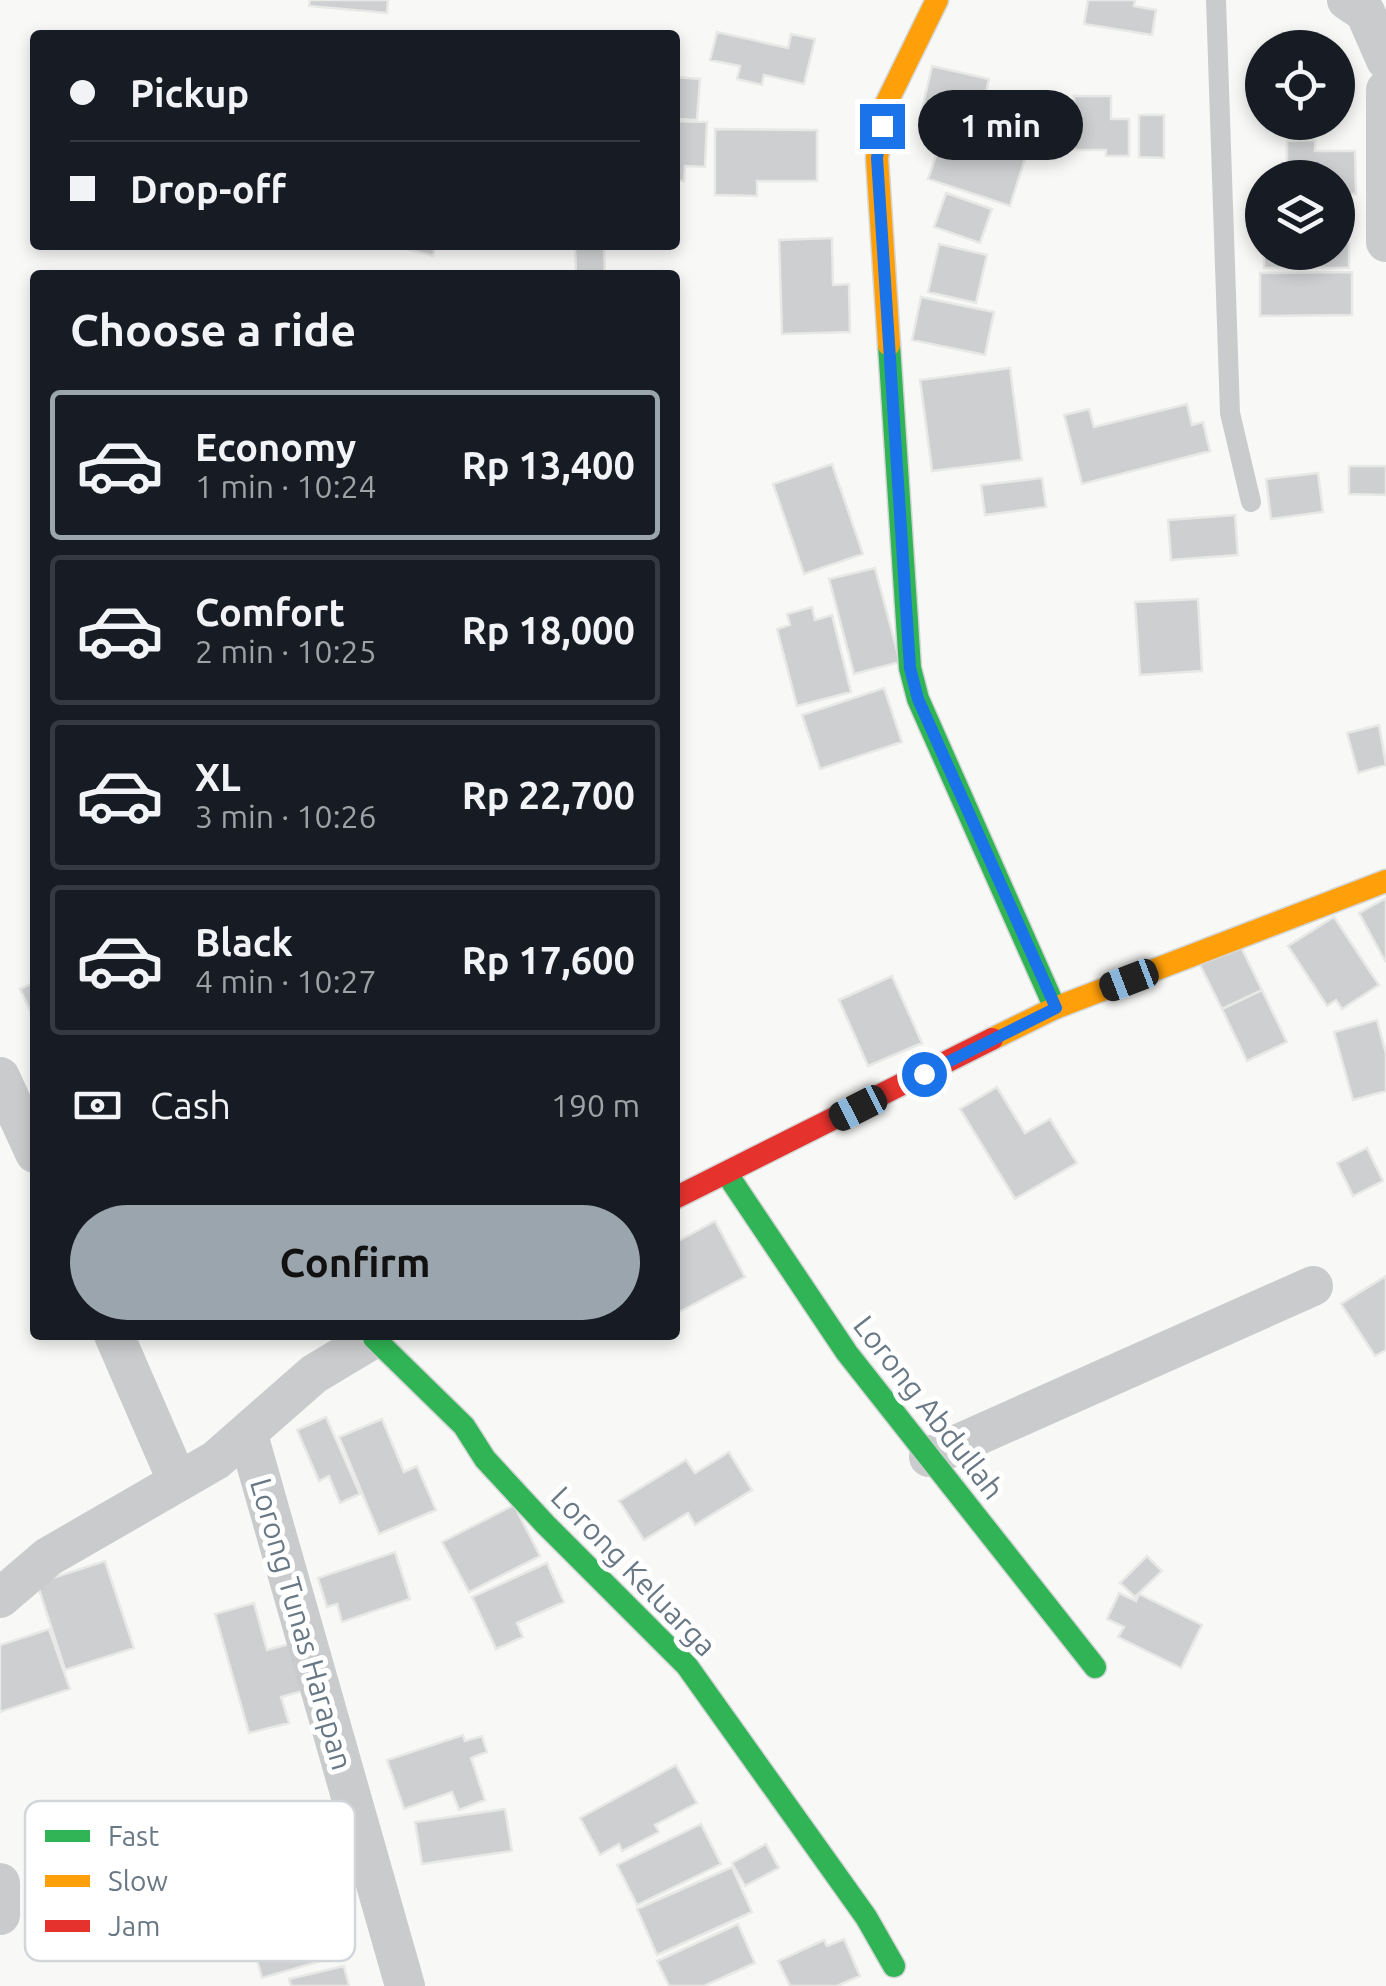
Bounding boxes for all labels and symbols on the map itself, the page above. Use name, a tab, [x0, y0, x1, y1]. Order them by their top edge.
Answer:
callout: 1 min	[917, 91, 1082, 161]
route end	[860, 104, 905, 149]
car	[1096, 955, 1162, 1005]
route start	[902, 1052, 947, 1097]
car	[824, 1081, 892, 1135]
street label: Lorong Abdullah	[847, 1309, 1011, 1505]
street label: Lorong Tunas Harapan	[244, 1474, 360, 1774]
street label: Lorong Keluarga	[545, 1479, 723, 1663]
legend	[25, 1801, 355, 1961]
text: Fast	[108, 1820, 159, 1851]
text: Slow	[108, 1865, 168, 1896]
text: Jam	[108, 1910, 160, 1941]

